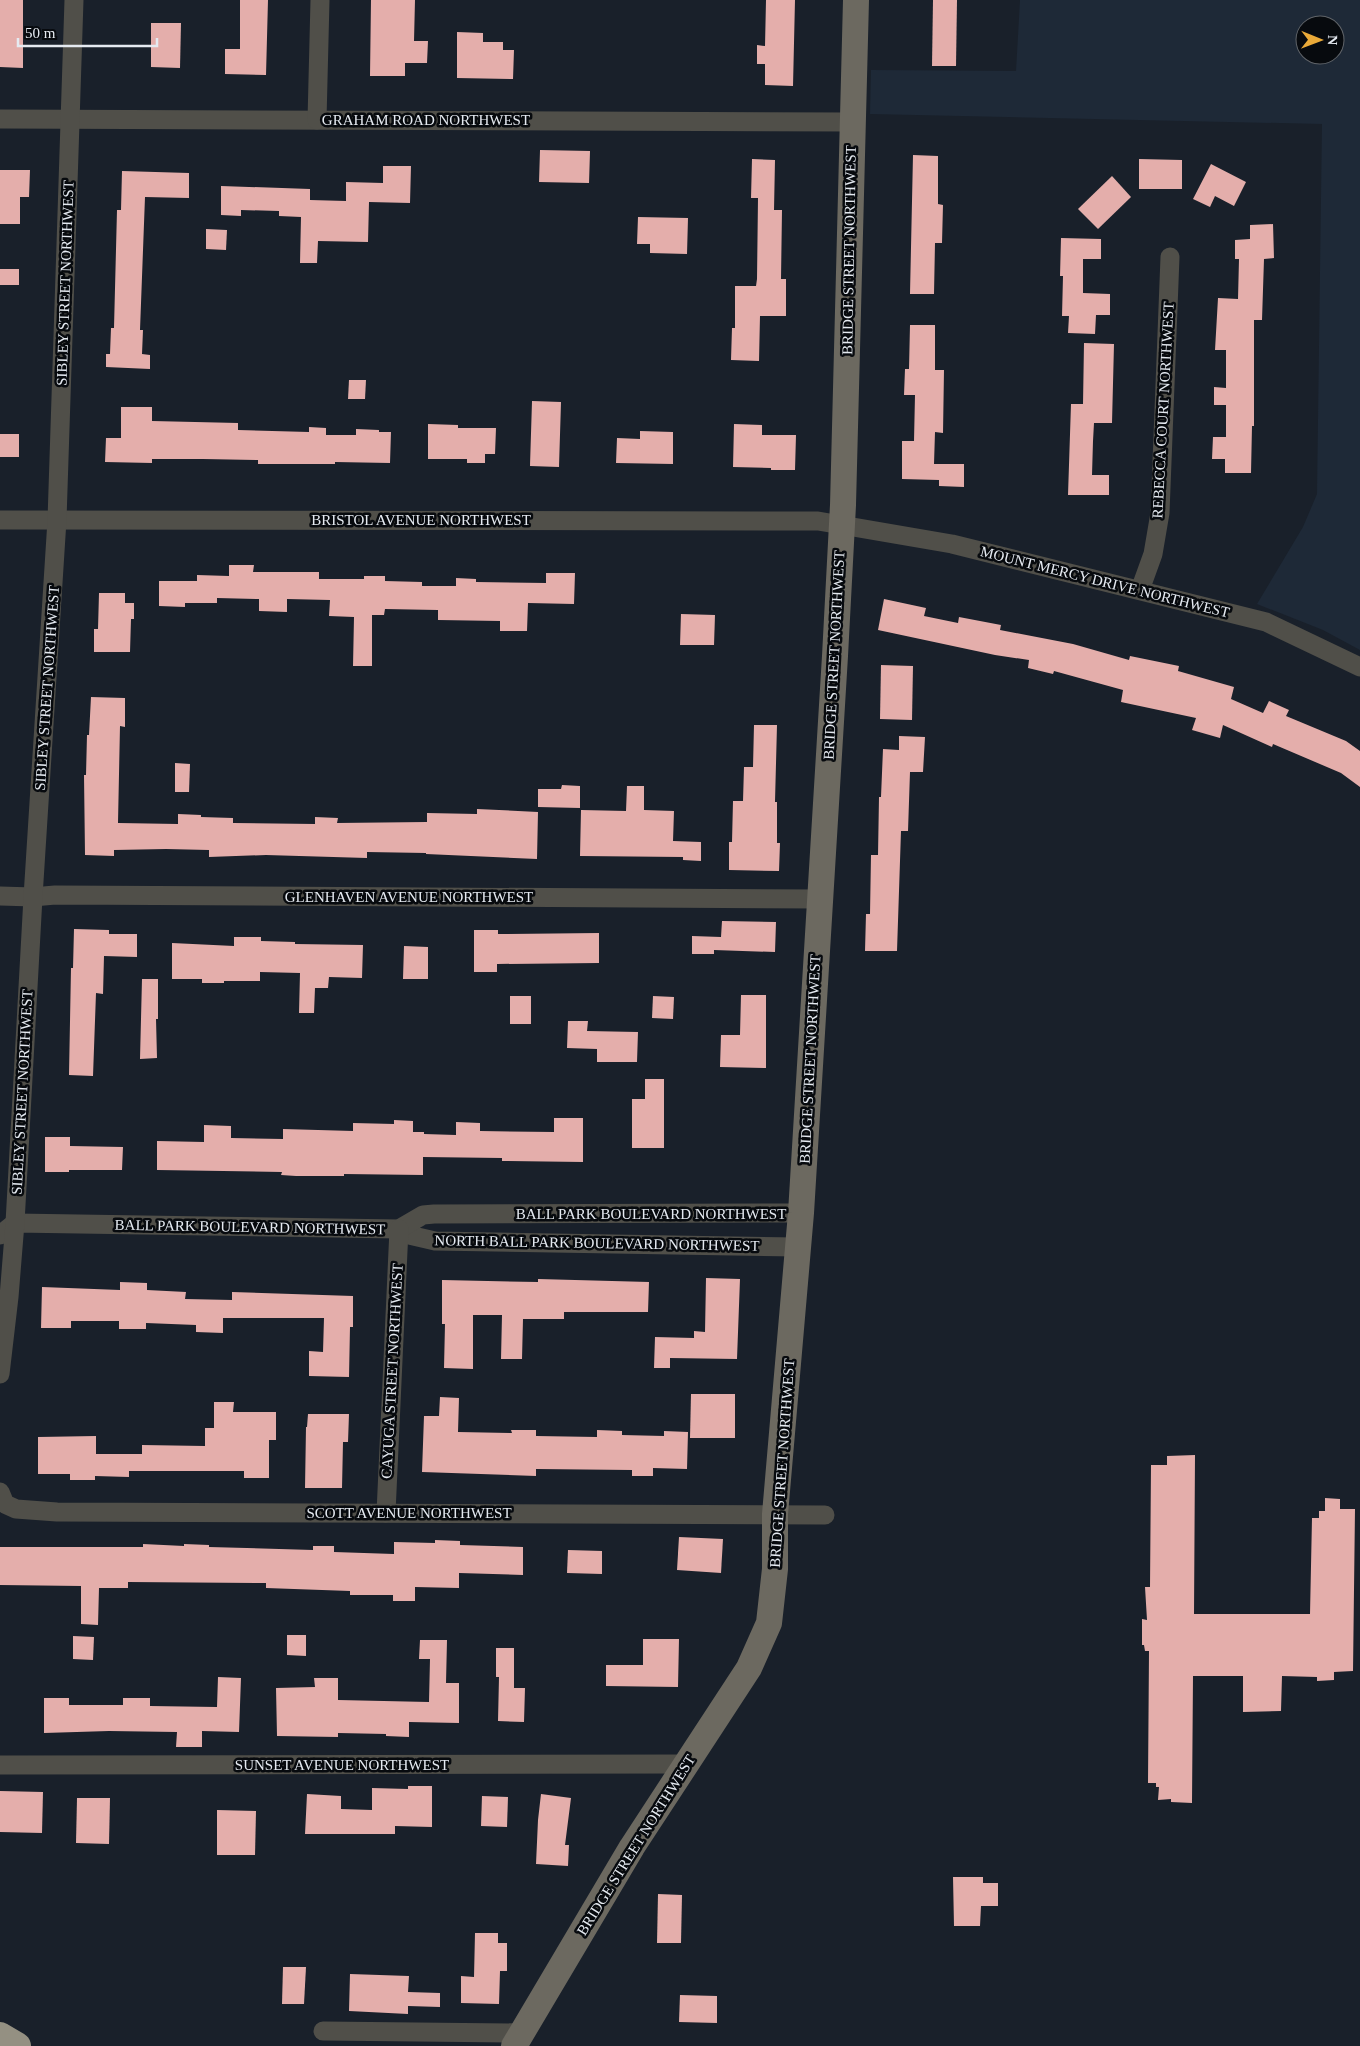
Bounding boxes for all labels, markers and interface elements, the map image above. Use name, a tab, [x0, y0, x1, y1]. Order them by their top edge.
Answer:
scale bar	[18, 15, 156, 47]
north arrow	[1295, 15, 1345, 65]
text: 50 m	[25, 25, 56, 41]
text: N	[1325, 35, 1340, 45]
street label: GRAHAM ROAD NORTHWEST	[322, 112, 530, 128]
street label: BRIDGE STREET NORTHWEST	[839, 145, 859, 355]
street label: SIBLEY STREET NORTHWEST	[53, 180, 77, 386]
street label: REBECCA COURT NORTHWEST	[1149, 301, 1177, 519]
street label: BRISTOL AVENUE NORTHWEST	[311, 512, 531, 528]
street label: MOUNT MERCY DRIVE NORTHWEST	[979, 543, 1231, 621]
street label: BRIDGE STREET NORTHWEST	[821, 550, 847, 760]
street label: SIBLEY STREET NORTHWEST	[32, 585, 62, 791]
street label: GLENHAVEN AVENUE NORTHWEST	[285, 889, 533, 905]
street label: BRIDGE STREET NORTHWEST	[797, 954, 823, 1164]
street label: SIBLEY STREET NORTHWEST	[9, 989, 35, 1195]
street label: BALL PARK BOULEVARD NORTHWEST	[516, 1206, 786, 1222]
street label: BALL PARK BOULEVARD NORTHWEST	[115, 1217, 385, 1237]
street label: NORTH BALL PARK BOULEVARD NORTHWEST	[434, 1232, 760, 1254]
street label: CAYUGA STREET NORTHWEST	[378, 1263, 406, 1479]
street label: BRIDGE STREET NORTHWEST	[767, 1358, 797, 1568]
street label: SCOTT AVENUE NORTHWEST	[306, 1505, 512, 1521]
street label: BRIDGE STREET NORTHWEST	[574, 1752, 698, 1938]
street label: SUNSET AVENUE NORTHWEST	[235, 1757, 449, 1773]

